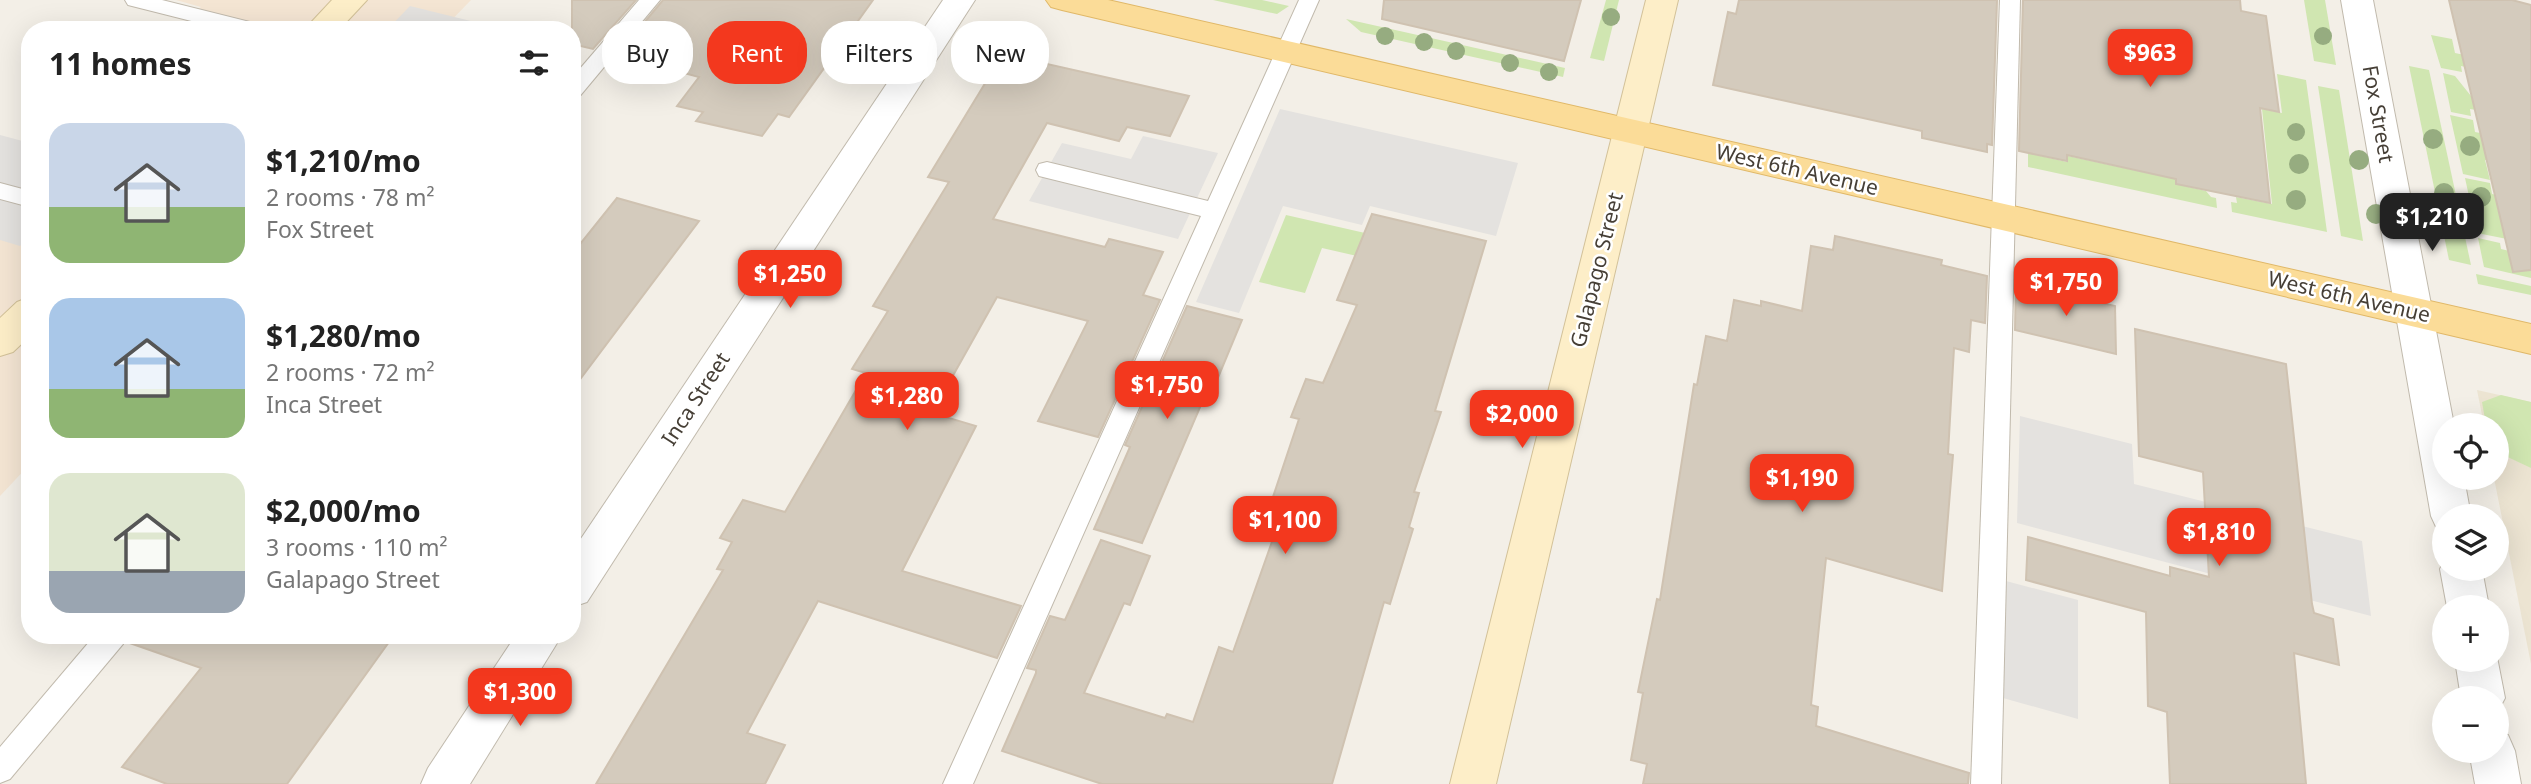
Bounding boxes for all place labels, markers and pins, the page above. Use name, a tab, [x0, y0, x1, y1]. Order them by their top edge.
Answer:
pin: $963	[2109, 29, 2191, 89]
pin: $1,210	[2375, 194, 2489, 253]
pin: $1,250	[733, 250, 847, 310]
pin: $1,750	[2009, 258, 2123, 318]
pin: $1,750	[1110, 362, 1224, 421]
pin: $1,280	[850, 372, 964, 432]
pin: $2,000	[1465, 391, 1579, 450]
pin: $1,190	[1745, 454, 1859, 514]
pin: $1,100	[1228, 496, 1342, 556]
pin: $1,810	[2162, 508, 2276, 568]
pin: $1,300	[463, 668, 577, 728]

